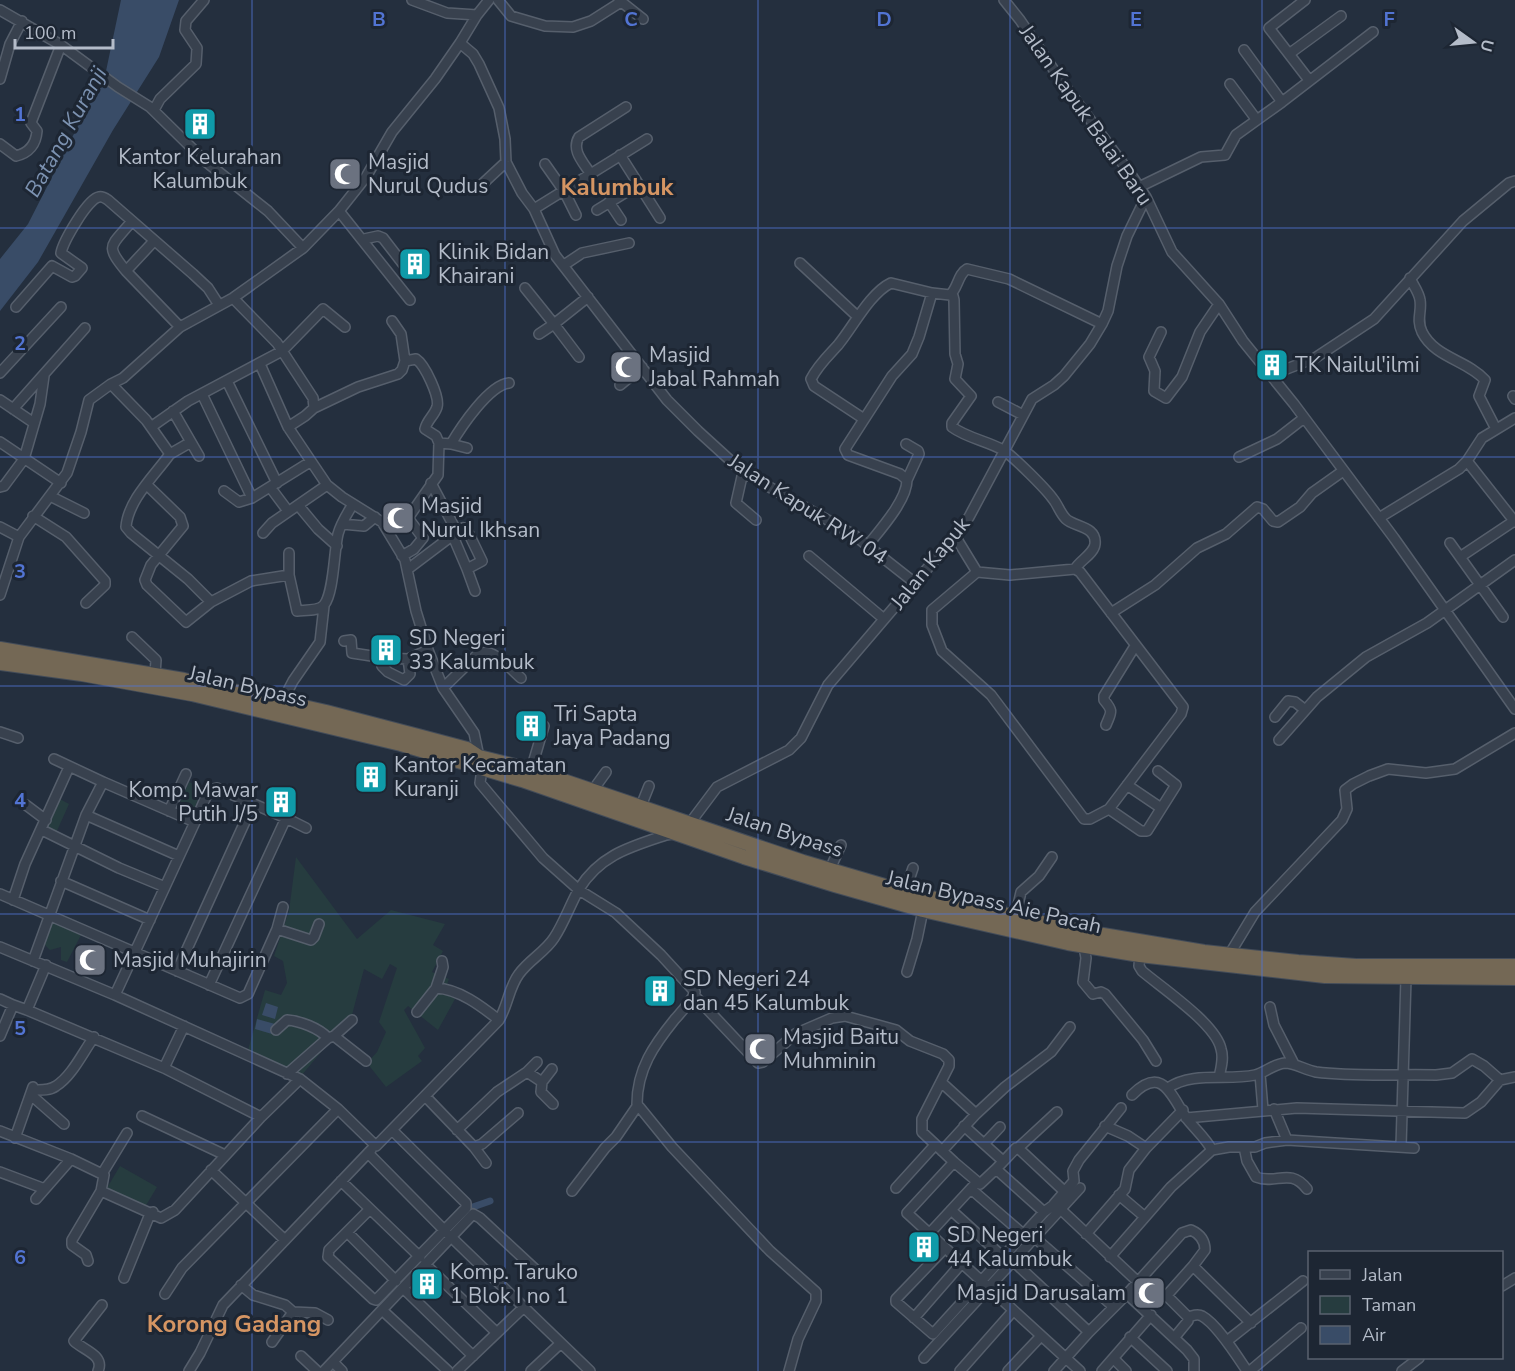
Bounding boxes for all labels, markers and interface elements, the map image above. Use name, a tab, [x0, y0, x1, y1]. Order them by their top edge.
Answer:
text: B	[372, 6, 386, 33]
text: C	[624, 6, 638, 33]
text: D	[876, 6, 892, 33]
text: E	[1130, 6, 1142, 33]
text: F	[1383, 6, 1395, 33]
scale bar	[15, 12, 112, 50]
north arrow	[1443, 12, 1503, 72]
street label: Jalan Kapuk Balai Baru	[1012, 18, 1159, 211]
text: 100 m	[24, 21, 76, 45]
text: U	[1474, 37, 1499, 54]
water label: Batang Kuranji	[18, 61, 115, 203]
text: 1	[14, 101, 26, 128]
building icon: Kantor Kelurahan Kalumbuk	[182, 106, 218, 142]
place label: Kantor Kelurahan Kalumbuk	[118, 143, 282, 195]
place label: Masjid Nurul Qudus	[368, 148, 488, 200]
mosque icon: Masjid Nurul Qudus	[327, 156, 363, 192]
district label: Kalumbuk	[561, 171, 675, 203]
place label: Klinik Bidan Khairani	[438, 238, 549, 290]
building icon: Klinik Bidan Khairani	[397, 246, 433, 282]
text: 2	[14, 330, 26, 357]
place label: Masjid Jabal Rahmah	[648, 341, 780, 393]
building icon: TK Nailul'ilmi	[1254, 347, 1290, 383]
mosque icon: Masjid Jabal Rahmah	[608, 349, 644, 385]
place label: TK Nailul'ilmi	[1295, 351, 1420, 379]
street label: Jalan Kapuk RW 04	[722, 447, 893, 571]
place label: Masjid Nurul Ikhsan	[421, 492, 540, 544]
mosque icon: Masjid Nurul Ikhsan	[380, 500, 416, 536]
street label: Jalan Kapuk	[883, 511, 976, 616]
text: 3	[14, 558, 26, 585]
place label: SD Negeri 33 Kalumbuk	[409, 624, 535, 676]
building icon: SD Negeri 33 Kalumbuk	[368, 632, 404, 668]
street label: Jalan Bypass	[185, 659, 310, 713]
place label: Tri Sapta Jaya Padang	[553, 700, 670, 752]
building icon: Tri Sapta Jaya Padang	[513, 708, 549, 744]
place label: Kantor Kecamatan Kuranji	[394, 751, 566, 803]
building icon: Kantor Kecamatan Kuranji	[353, 759, 389, 795]
place label: Komp. Mawar Putih J/5	[128, 776, 258, 828]
building icon: Komp. Mawar Putih J/5	[263, 784, 299, 820]
text: 4	[14, 787, 26, 814]
street label: Jalan Bypass	[722, 800, 847, 864]
street label: Jalan Bypass Aie Pacah	[883, 863, 1104, 940]
mosque icon: Masjid Muhajirin	[72, 942, 108, 978]
place label: Masjid Muhajirin	[113, 946, 267, 974]
place label: SD Negeri 24 dan 45 Kalumbuk	[683, 965, 850, 1017]
building icon: SD Negeri 24 dan 45 Kalumbuk	[642, 973, 678, 1009]
text: 5	[14, 1015, 26, 1042]
place label: Masjid Baitu Muhminin	[783, 1023, 899, 1075]
mosque icon: Masjid Baitu Muhminin	[742, 1031, 778, 1067]
place label: SD Negeri 44 Kalumbuk	[947, 1221, 1073, 1273]
building icon: SD Negeri 44 Kalumbuk	[906, 1229, 942, 1265]
text: 6	[14, 1244, 26, 1271]
legend	[1308, 1251, 1503, 1359]
place label: Komp. Taruko 1 Blok I no 1	[450, 1258, 578, 1310]
text: Jalan	[1361, 1263, 1402, 1287]
building icon: Komp. Taruko 1 Blok I no 1	[409, 1266, 445, 1302]
mosque icon: Masjid Darusalam	[1131, 1275, 1167, 1311]
place label: Masjid Darusalam	[957, 1279, 1126, 1307]
text: Taman	[1362, 1293, 1416, 1317]
district label: Korong Gadang	[147, 1308, 321, 1340]
text: Air	[1362, 1323, 1386, 1347]

